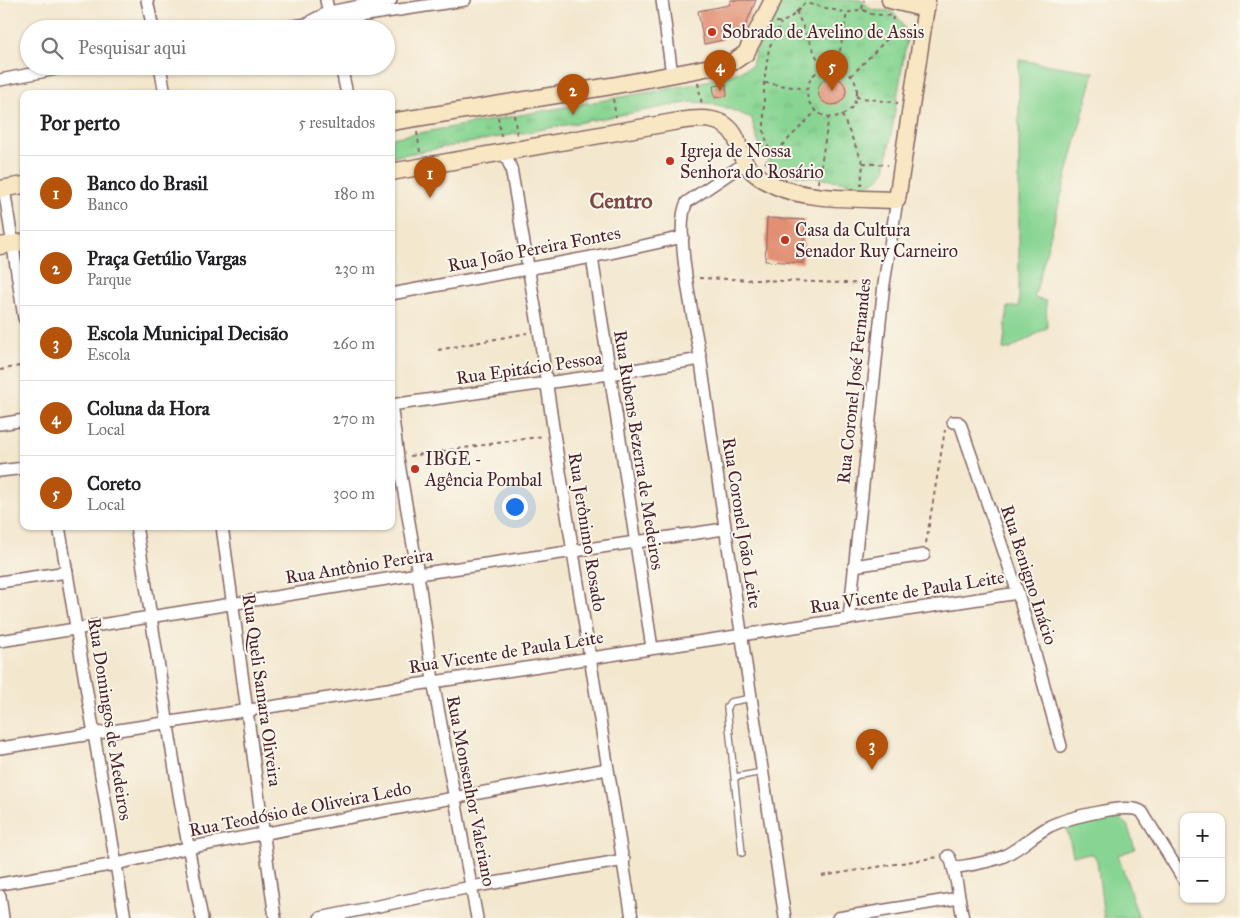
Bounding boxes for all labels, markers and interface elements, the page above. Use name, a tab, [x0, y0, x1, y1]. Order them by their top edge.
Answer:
search box	[20, 20, 395, 75]
place label: Sobrado de Avelino de Assis	[722, 21, 924, 43]
marker: Sobrado de Avelino de Assis	[706, 26, 718, 38]
icon: search	[38, 34, 66, 62]
text: Pesquisar aqui	[78, 36, 186, 59]
pin: 4	[704, 50, 736, 91]
pin: 5	[816, 50, 848, 91]
pin: 2	[557, 74, 589, 115]
text: Por perto	[40, 110, 120, 136]
text: 5 resultados	[298, 113, 375, 132]
place label: Igreja de Nossa Senhora do Rosário	[680, 140, 824, 183]
marker: Igreja de Nossa Senhora do Rosário	[664, 155, 676, 167]
pin: 1	[414, 157, 446, 198]
text: Banco do Brasil	[87, 172, 208, 195]
text: 1	[53, 184, 59, 203]
text: 180 m	[334, 184, 375, 203]
district label: Centro	[589, 187, 653, 214]
text: Banco	[87, 195, 128, 214]
place label: Casa da Cultura Senador Ruy Carneiro	[795, 219, 958, 262]
street label: Rua João Pereira Fontes	[446, 221, 623, 278]
marker: Casa da Cultura Senador Ruy Carneiro	[779, 234, 791, 246]
text: Praça Getúlio Vargas	[87, 247, 247, 270]
text: 2	[52, 259, 60, 278]
text: 230 m	[335, 259, 375, 278]
text: Parque	[87, 270, 131, 289]
street label: Rua Coronel José Fernandes	[832, 277, 877, 485]
text: Escola Municipal Decisão	[87, 322, 288, 345]
street label: Rua Rubens Bezerra de Medeiros	[609, 329, 669, 571]
text: 3	[53, 334, 59, 353]
text: 260 m	[333, 334, 375, 353]
text: Escola	[87, 345, 130, 364]
street label: Rua Epitácio Pessoa	[455, 347, 604, 389]
text: Coluna da Hora	[87, 397, 210, 420]
text: 4	[52, 409, 60, 428]
text: 270 m	[333, 409, 375, 428]
text: Local	[87, 420, 125, 439]
street label: Rua Coronel João Leite	[717, 436, 766, 610]
place label: IBGE - Agência Pombal	[424, 448, 542, 492]
street label: Rua Jerônimo Rosado	[563, 451, 610, 613]
marker: IBGE - Agência Pombal	[409, 463, 421, 475]
text: Coreto	[87, 472, 141, 495]
text: 5	[52, 484, 60, 503]
text: 300 m	[333, 484, 375, 503]
your location	[502, 494, 528, 520]
text: Local	[87, 495, 125, 514]
street label: Rua Benigno Inácio	[995, 502, 1062, 648]
street label: Rua Antônio Pereira	[283, 543, 435, 589]
street label: Rua Vicente de Paula Leite	[808, 566, 1006, 618]
street label: Rua Queli Samara Oliveira	[238, 592, 286, 788]
street label: Rua Domingos de Medeiros	[82, 616, 137, 822]
street label: Rua Vicente de Paula Leite	[407, 626, 605, 678]
street label: Rua Monsenhor Valeriano	[442, 694, 500, 888]
pin: 3	[856, 729, 888, 770]
street label: Rua Teodósio de Oliveira Ledo	[187, 777, 413, 841]
map controls	[1180, 813, 1225, 903]
button: +	[1180, 813, 1225, 858]
button: −	[1180, 858, 1225, 903]

